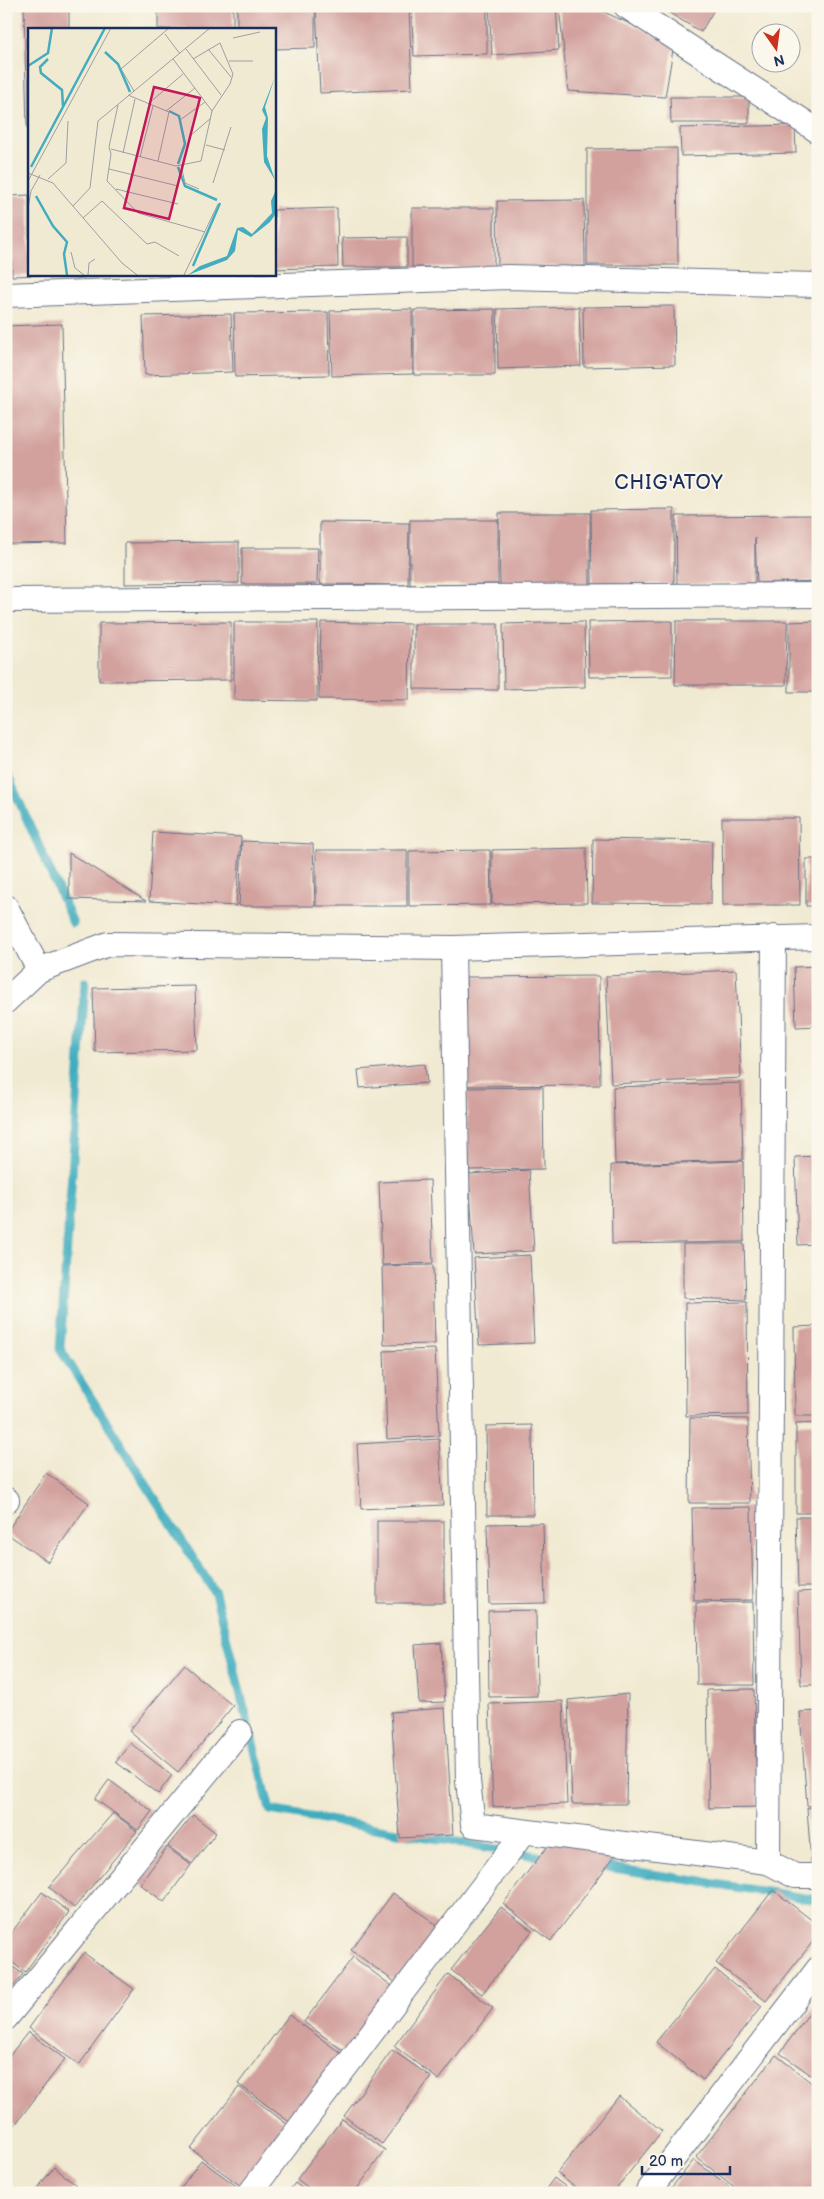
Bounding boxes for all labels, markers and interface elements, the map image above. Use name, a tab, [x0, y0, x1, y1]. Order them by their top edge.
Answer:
north arrow	[752, 22, 802, 72]
inset map	[28, 28, 275, 275]
text: N	[772, 51, 786, 70]
district label: CHIG'ATOY	[614, 471, 724, 495]
scale bar	[642, 2144, 729, 2176]
text: 20 m	[649, 2152, 683, 2171]

